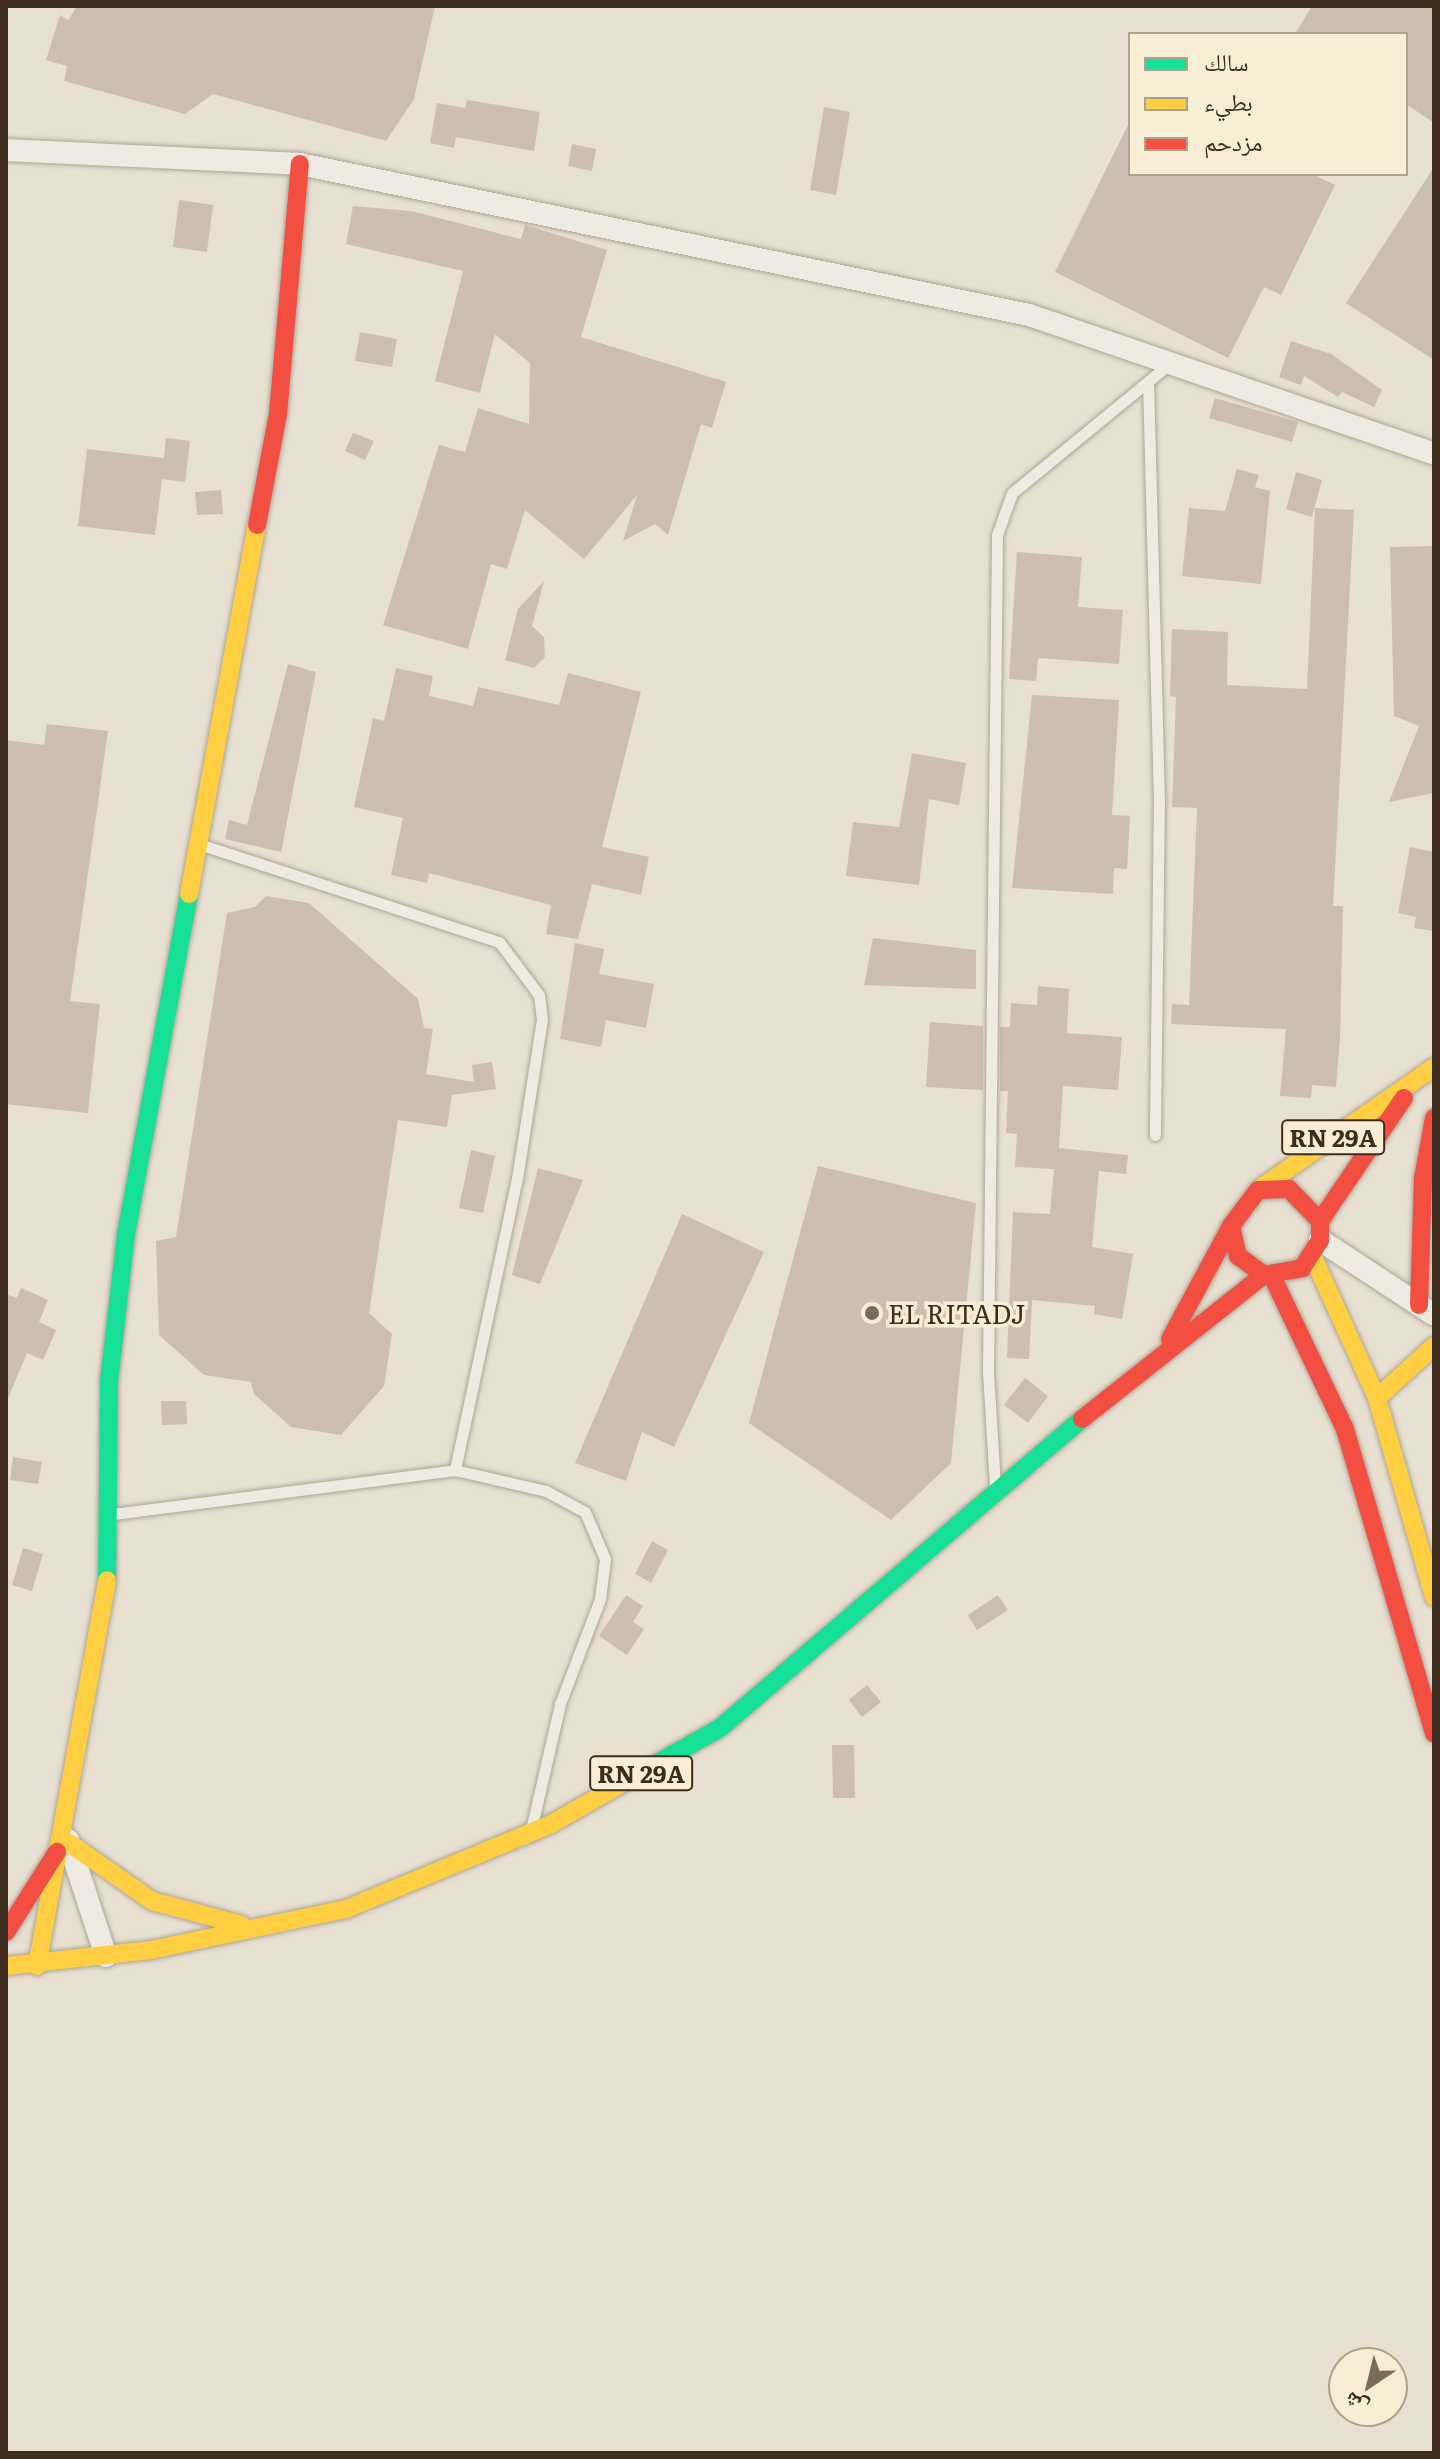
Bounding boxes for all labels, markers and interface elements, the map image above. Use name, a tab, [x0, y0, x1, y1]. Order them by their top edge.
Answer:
legend	[1128, 32, 1408, 176]
text: سالك	[1204, 43, 1249, 78]
text: بطيء	[1204, 83, 1253, 118]
text: مزدحم	[1204, 123, 1263, 158]
road number: RN 29A	[1281, 1117, 1385, 1157]
place label: EL RITADJ	[888, 1297, 1025, 1329]
marker: EL RITADJ	[863, 1304, 881, 1322]
road number: RN 29A	[589, 1753, 693, 1793]
north arrow	[1328, 2347, 1408, 2427]
text: ش	[1336, 2385, 1374, 2426]

